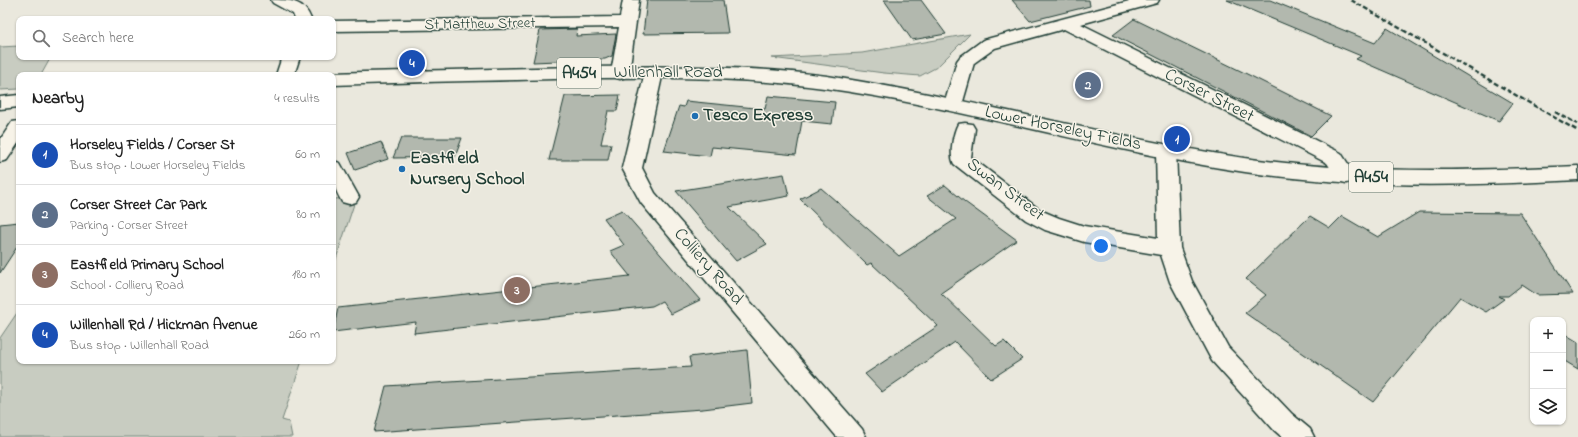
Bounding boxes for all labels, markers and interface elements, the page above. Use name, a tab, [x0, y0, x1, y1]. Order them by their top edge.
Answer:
street label: St Matthew Street	[424, 12, 536, 36]
search box	[16, 16, 336, 60]
icon: search	[30, 27, 52, 49]
text: Search here	[62, 27, 134, 49]
pin: 4	[399, 48, 425, 78]
road number: A454	[557, 58, 601, 88]
street label: Willenhall Road	[613, 60, 723, 86]
street label: Corser Street	[1160, 62, 1258, 130]
pin: 2	[1075, 70, 1101, 100]
text: Nearby	[32, 86, 84, 111]
text: 4 results	[274, 89, 320, 108]
street label: Lower Horseley Fields	[982, 100, 1144, 158]
place label: Tesco Express	[703, 103, 813, 129]
marker: Tesco Express	[690, 111, 700, 121]
pin: 1	[1164, 124, 1190, 154]
text: Horseley Fields / Corser St	[70, 134, 235, 156]
text: 1	[43, 145, 47, 164]
text: 60 m	[295, 145, 320, 164]
place label: Eastfield Nursery School	[410, 146, 525, 194]
street label: Swan Street	[961, 152, 1049, 228]
text: Bus stop · Lower Horseley Fields	[70, 156, 245, 175]
road number: A454	[1349, 162, 1393, 192]
marker: Eastfield Nursery School	[397, 164, 407, 174]
text: Corser Street Car Park	[70, 194, 207, 216]
text: 2	[42, 205, 48, 224]
text: 80 m	[296, 205, 320, 224]
text: Parking · Corser Street	[70, 216, 188, 235]
street label: Colliery Road	[667, 223, 749, 311]
your location	[1091, 236, 1111, 256]
text: Eastfield Primary School	[70, 254, 224, 276]
text: 3	[42, 265, 48, 284]
text: 180 m	[292, 265, 320, 284]
pin: 3	[504, 275, 530, 305]
text: School · Colliery Road	[70, 276, 184, 295]
text: Willenhall Rd / Hickman Avenue	[70, 314, 258, 336]
map controls	[1530, 317, 1566, 425]
button: +	[1530, 317, 1566, 353]
text: 4	[42, 325, 48, 344]
text: 260 m	[289, 325, 320, 344]
text: Bus stop · Willenhall Road	[70, 336, 209, 355]
button: −	[1530, 353, 1566, 389]
button: layers	[1530, 389, 1566, 425]

